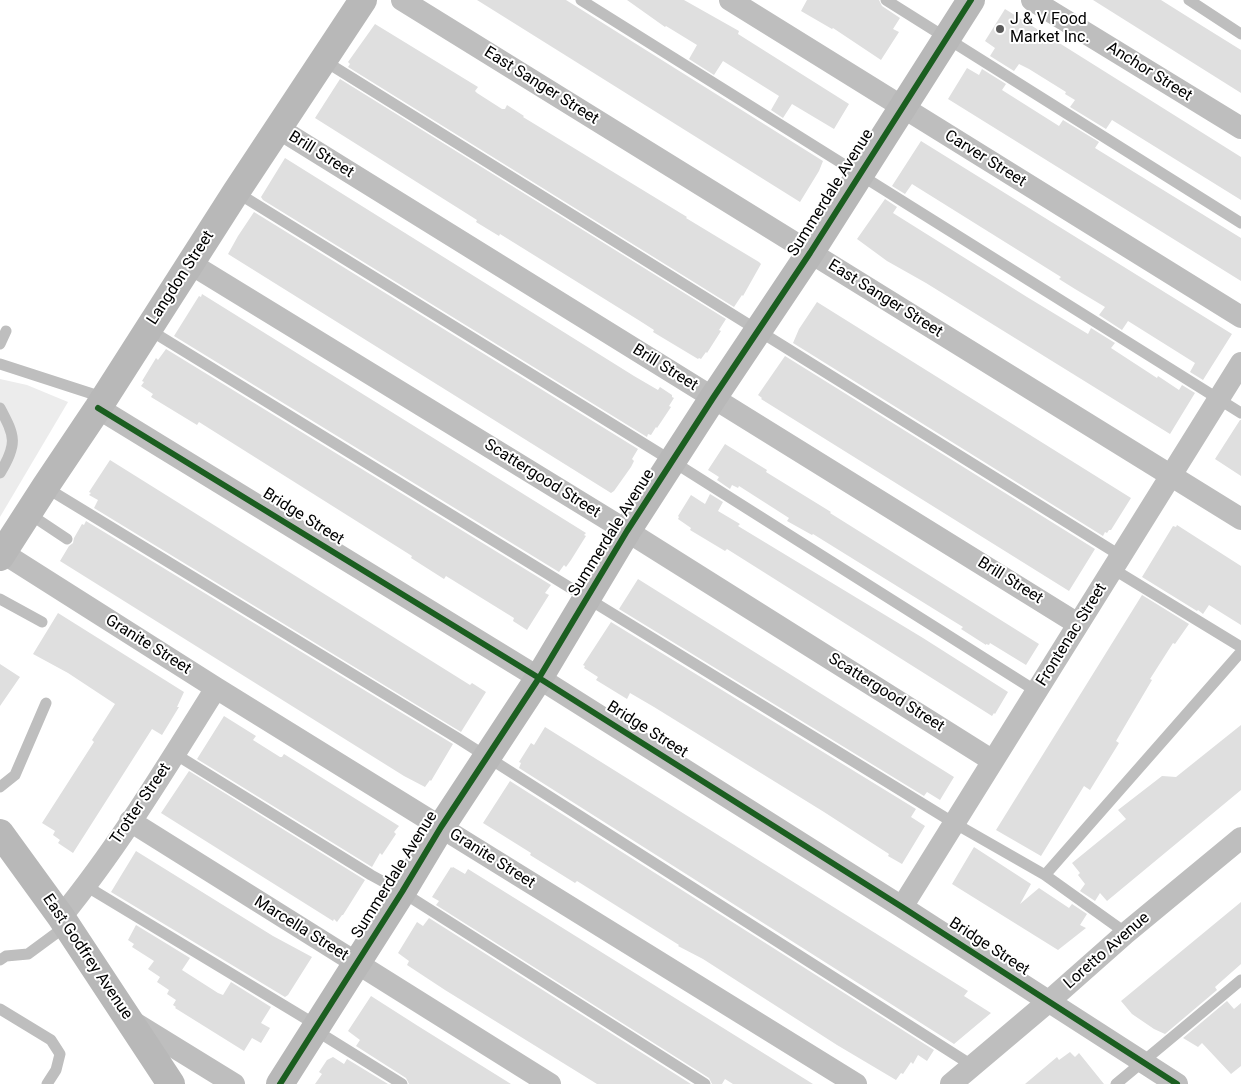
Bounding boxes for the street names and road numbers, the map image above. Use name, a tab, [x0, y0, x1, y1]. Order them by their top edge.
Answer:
street label: Anchor Street	[1103, 38, 1195, 106]
street label: East Sanger Street	[480, 43, 602, 129]
street label: Summerdale Avenue	[784, 126, 878, 260]
street label: Carver Street	[941, 126, 1029, 192]
street label: Brill Street	[285, 127, 357, 183]
street label: Langdon Street	[143, 227, 219, 329]
street label: East Sanger Street	[824, 256, 946, 342]
street label: Brill Street	[629, 340, 701, 396]
street label: Scattergood Street	[480, 436, 604, 522]
street label: Summerdale Avenue	[565, 466, 659, 600]
street label: Bridge Street	[259, 484, 347, 550]
street label: Brill Street	[974, 553, 1046, 609]
street label: Frontenac Street	[1033, 580, 1111, 690]
street label: Granite Street	[102, 611, 194, 679]
street label: Scattergood Street	[824, 650, 948, 736]
street label: Bridge Street	[603, 697, 691, 763]
street label: Trotter Street	[107, 760, 175, 848]
street label: Summerdale Avenue	[348, 808, 442, 942]
street label: Granite Street	[446, 825, 538, 893]
street label: East Godfrey Avenue	[38, 891, 136, 1023]
street label: Marcella Street	[250, 892, 352, 966]
street label: Loretto Avenue	[1060, 909, 1154, 993]
street label: Bridge Street	[945, 914, 1033, 980]

